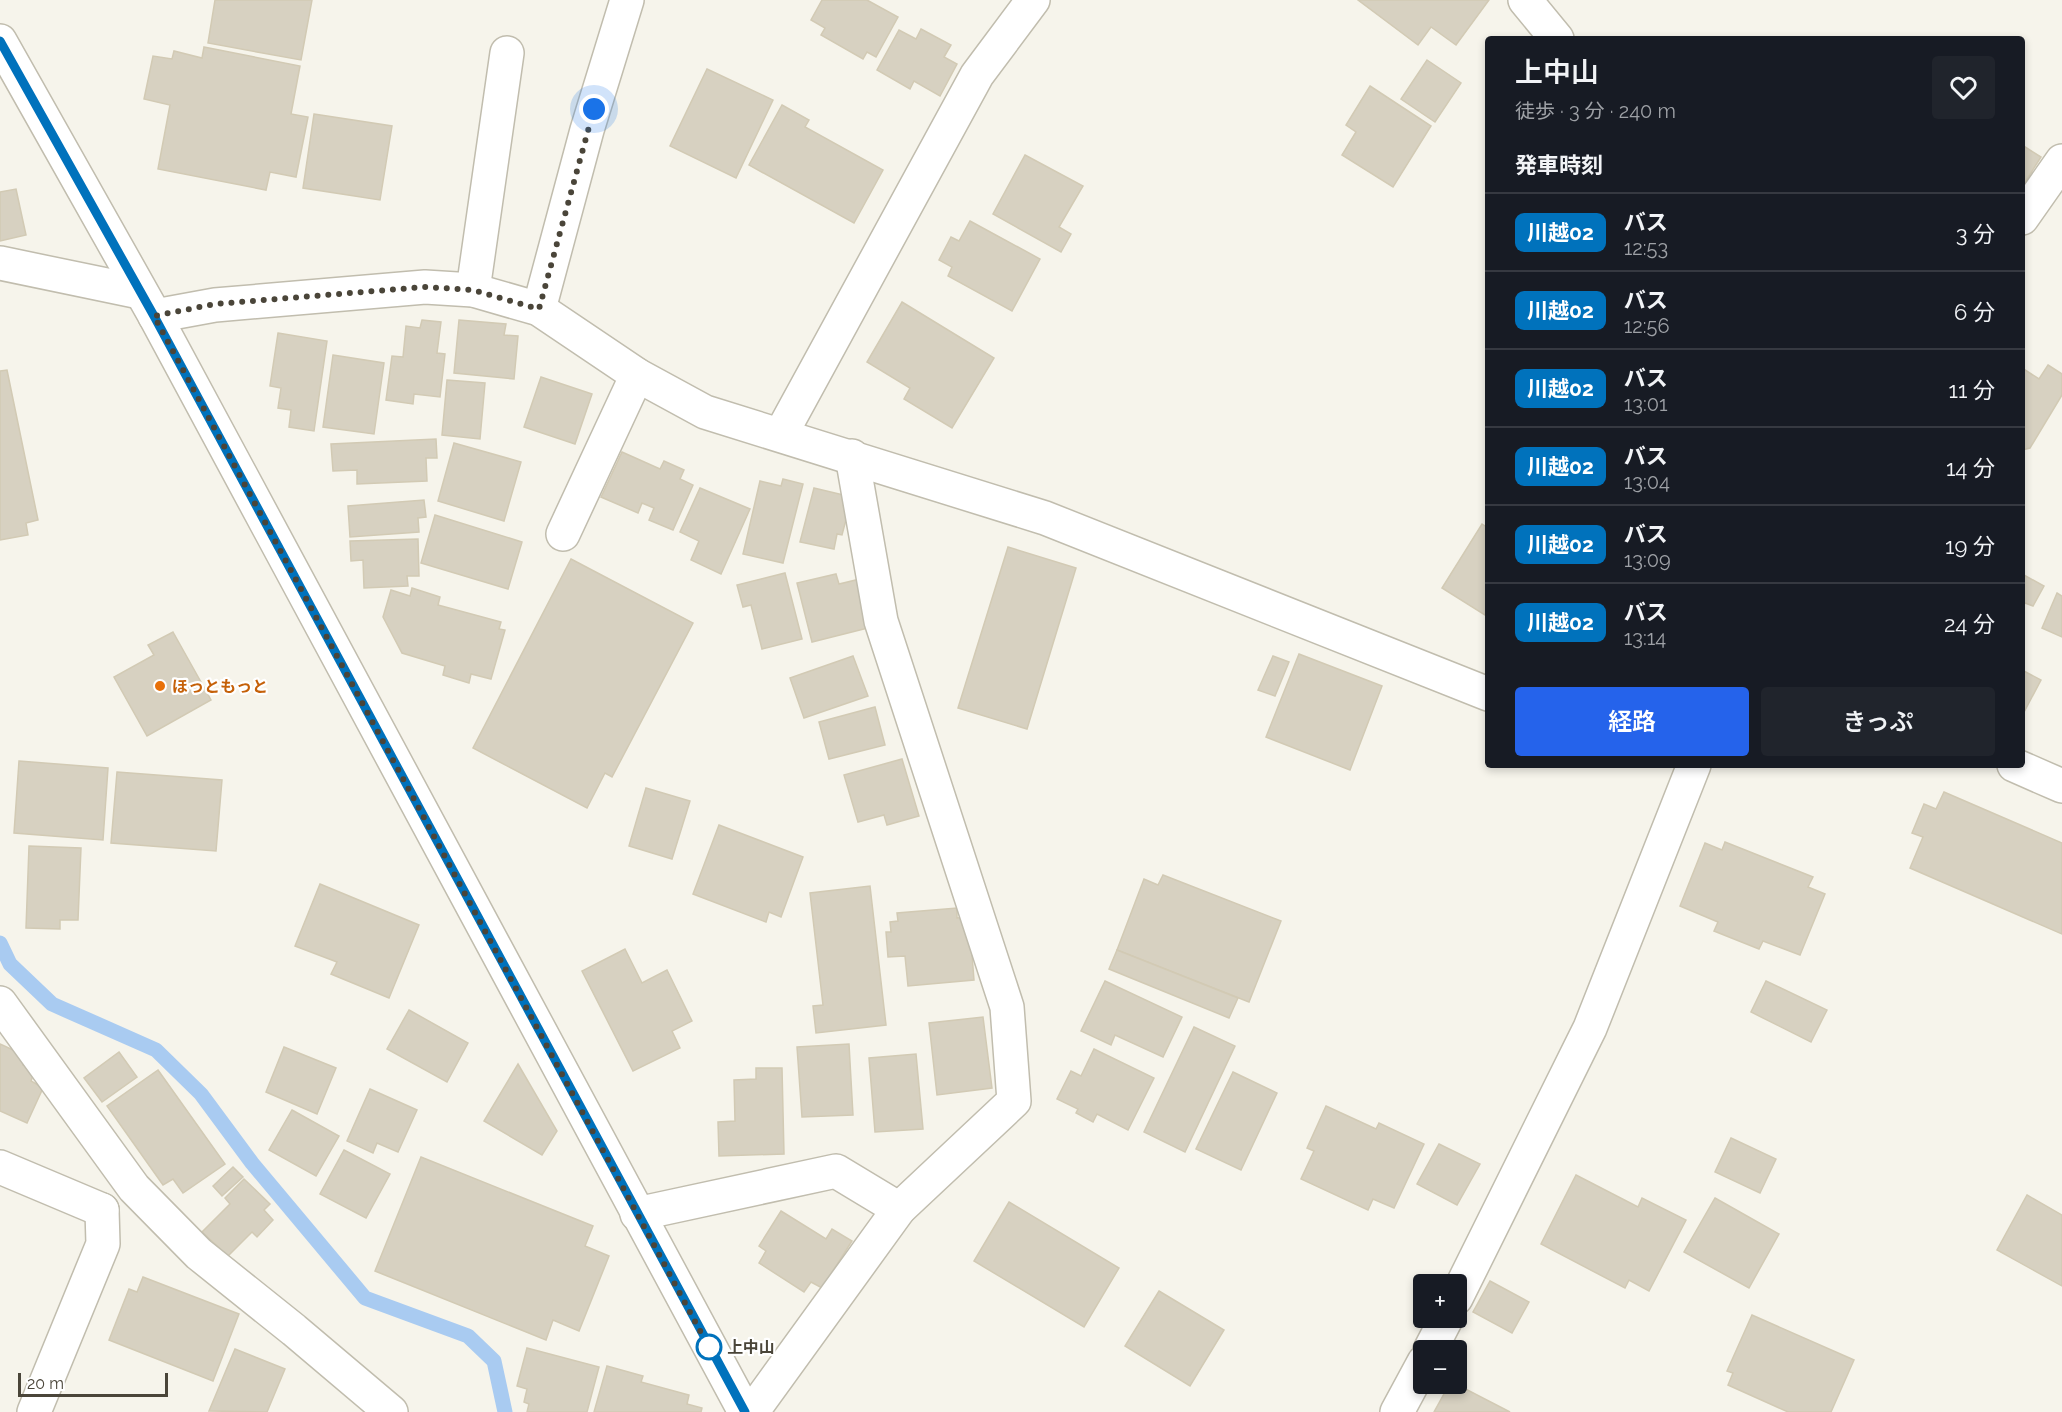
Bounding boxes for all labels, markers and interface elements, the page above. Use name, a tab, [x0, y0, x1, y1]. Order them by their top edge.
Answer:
text: 上中山	[1515, 56, 1599, 89]
button: heart	[1932, 56, 1995, 119]
your location	[579, 94, 609, 124]
text: 徒歩 · 3 分 · 240 m	[1515, 99, 1676, 123]
text: 発車時刻	[1515, 152, 1603, 178]
text: バス	[1624, 209, 1668, 235]
text: 川越02	[1527, 220, 1594, 245]
text: 3 分	[1956, 221, 1995, 247]
text: 12:53	[1624, 236, 1668, 260]
text: バス	[1624, 287, 1668, 313]
text: 川越02	[1527, 298, 1594, 323]
text: 6 分	[1954, 299, 1995, 325]
text: 12:56	[1624, 314, 1669, 338]
text: バス	[1624, 365, 1668, 391]
text: 川越02	[1527, 376, 1594, 401]
text: 11 分	[1949, 377, 1995, 403]
text: 13:01	[1624, 392, 1668, 416]
text: バス	[1624, 443, 1668, 469]
text: 川越02	[1527, 454, 1594, 479]
text: 14 分	[1946, 455, 1995, 481]
text: 13:04	[1624, 470, 1670, 494]
text: バス	[1624, 521, 1668, 547]
text: 川越02	[1527, 532, 1594, 557]
text: 19 分	[1945, 533, 1995, 559]
text: 13:09	[1624, 548, 1671, 572]
text: バス	[1624, 599, 1668, 625]
text: 川越02	[1527, 610, 1594, 635]
text: 24 分	[1944, 611, 1995, 637]
text: 13:14	[1624, 626, 1666, 650]
place label: ほっともっと	[172, 677, 268, 696]
marker: ほっともっと	[153, 679, 167, 693]
button: 経路	[1515, 687, 1749, 756]
button: きっぷ	[1761, 687, 1995, 756]
map controls	[1413, 1274, 1467, 1394]
button: +	[1413, 1274, 1467, 1328]
marker: 上中山	[696, 1334, 722, 1360]
place label: 上中山	[727, 1338, 775, 1357]
button: −	[1413, 1340, 1467, 1394]
scale bar	[18, 1370, 168, 1398]
text: 20 m	[27, 1374, 64, 1393]

